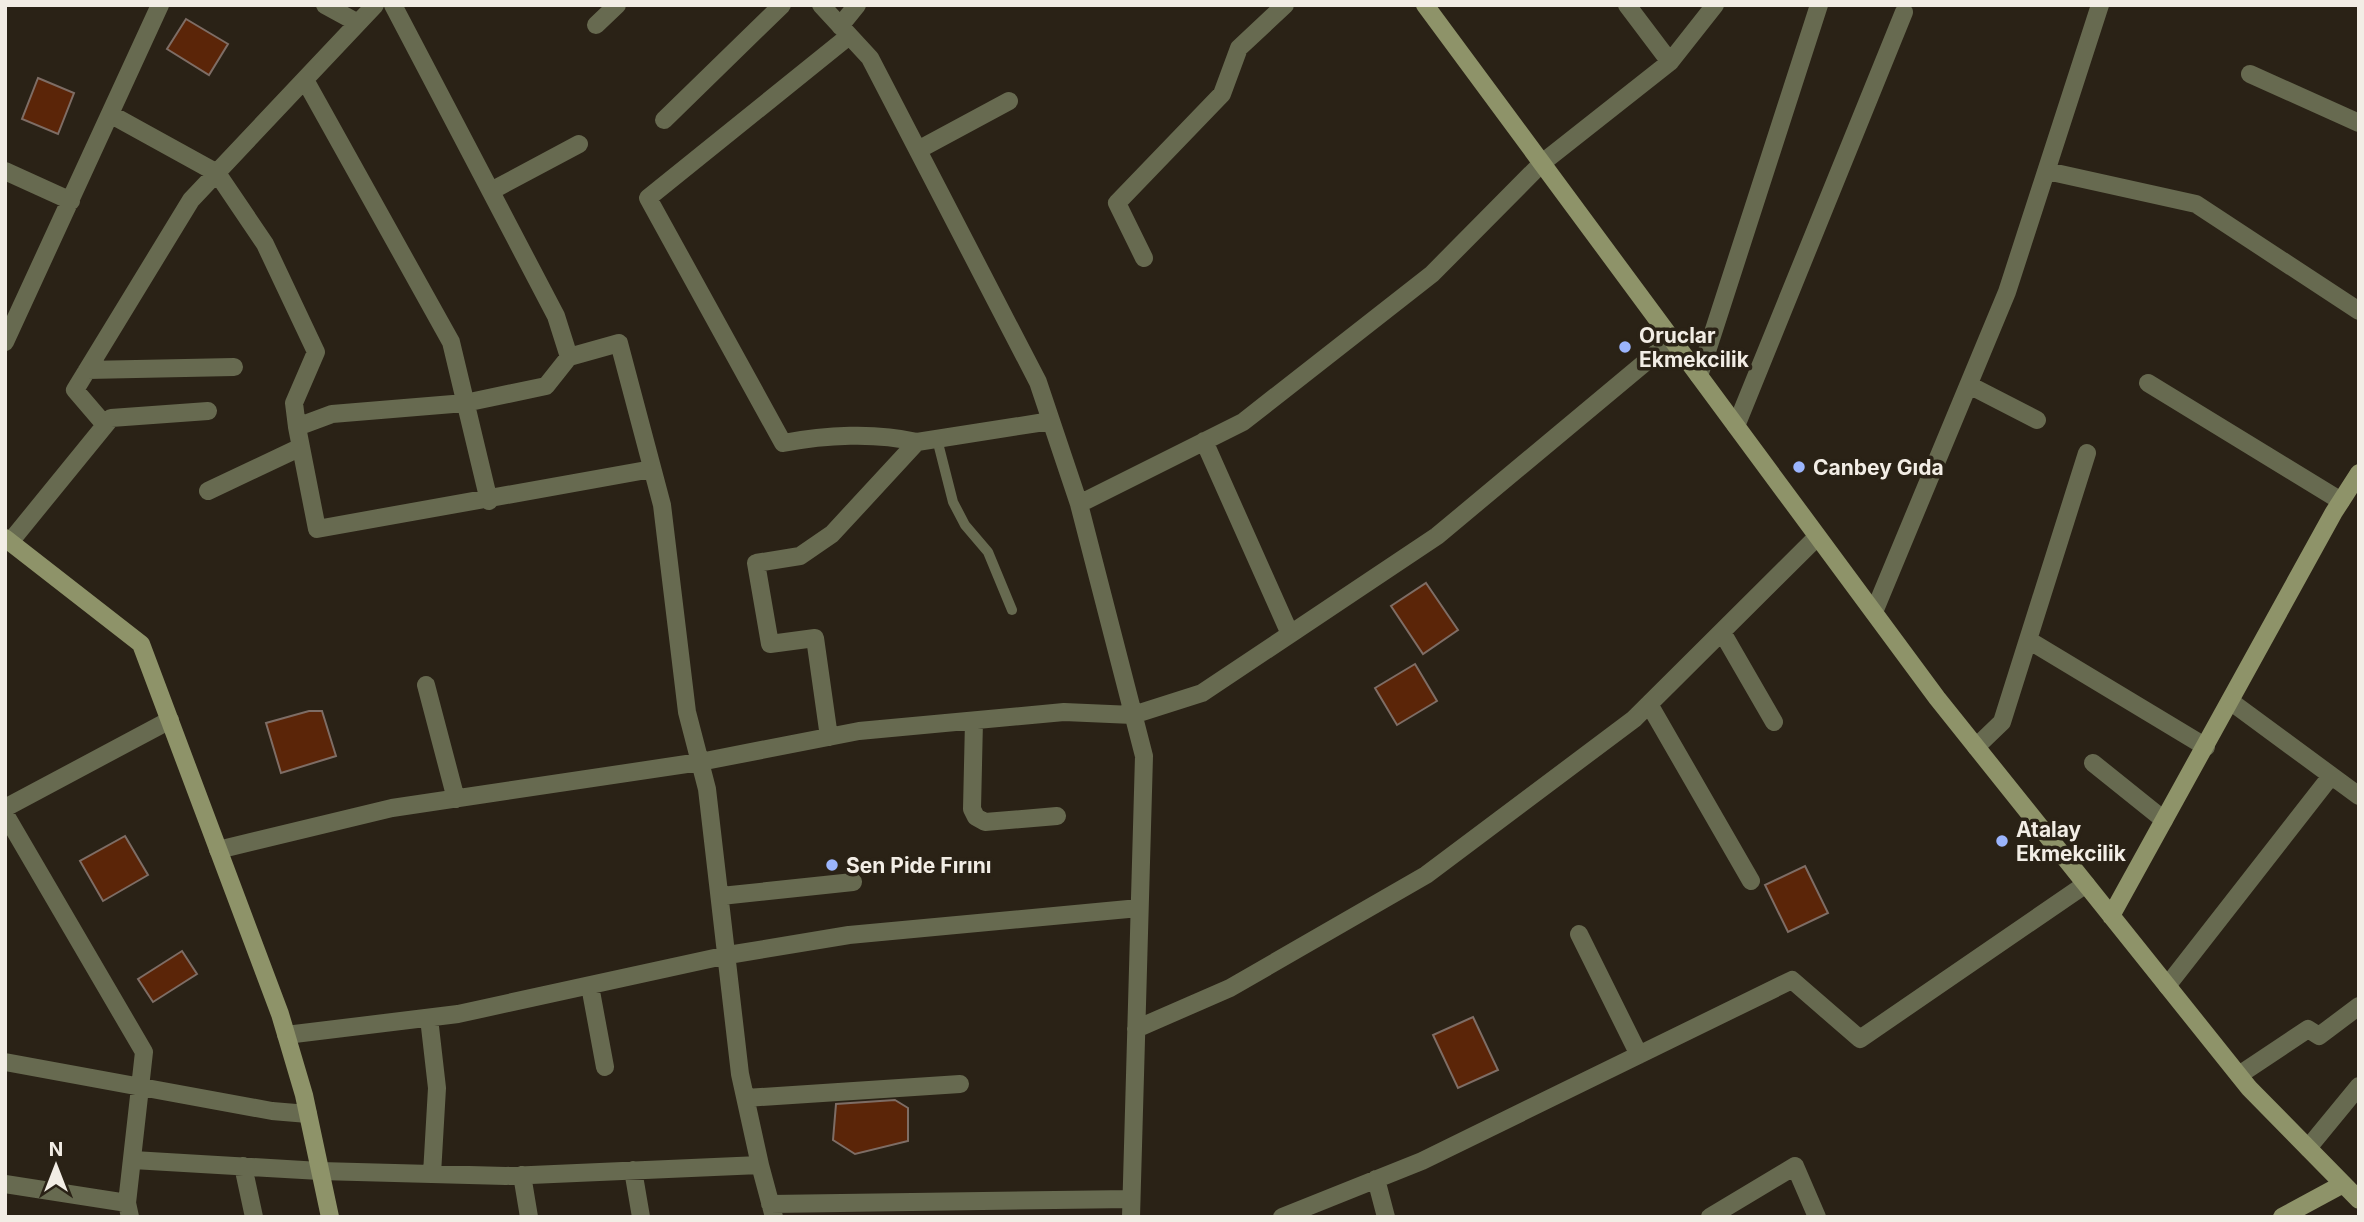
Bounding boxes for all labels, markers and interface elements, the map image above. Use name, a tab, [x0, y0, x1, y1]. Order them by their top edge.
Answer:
place label: Oruclar Ekmekcilik	[1639, 323, 1750, 372]
marker: Oruclar Ekmekcilik	[1617, 339, 1633, 355]
place label: Canbey Gıda	[1813, 455, 1944, 480]
marker: Canbey Gıda	[1791, 459, 1807, 475]
place label: Atalay Ekmekcilik	[2016, 817, 2127, 866]
marker: Atalay Ekmekcilik	[1994, 833, 2010, 849]
place label: Sen Pide Fırını	[846, 853, 992, 878]
marker: Sen Pide Fırını	[824, 857, 840, 873]
north arrow	[21, 1131, 91, 1201]
text: N	[49, 1138, 63, 1161]

